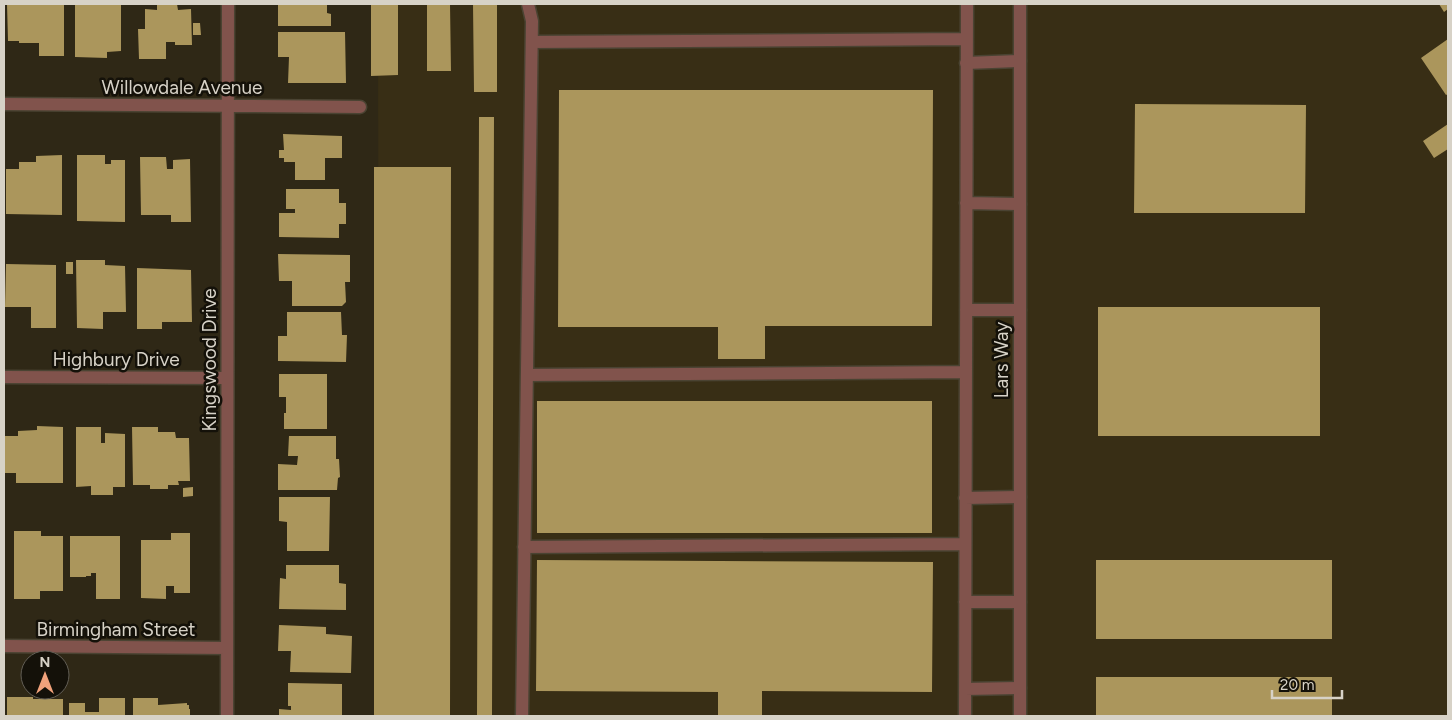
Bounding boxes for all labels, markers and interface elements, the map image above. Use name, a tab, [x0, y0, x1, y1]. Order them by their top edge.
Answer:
street label: Willowdale Avenue	[102, 76, 262, 99]
street label: Kingswood Drive	[198, 288, 221, 432]
street label: Lars Way	[990, 322, 1013, 398]
street label: Highbury Drive	[52, 348, 180, 371]
street label: Birmingham Street	[36, 618, 196, 641]
north arrow	[20, 650, 70, 700]
text: N	[40, 654, 50, 671]
scale bar	[1272, 668, 1342, 700]
text: 20 m	[1280, 676, 1314, 694]

